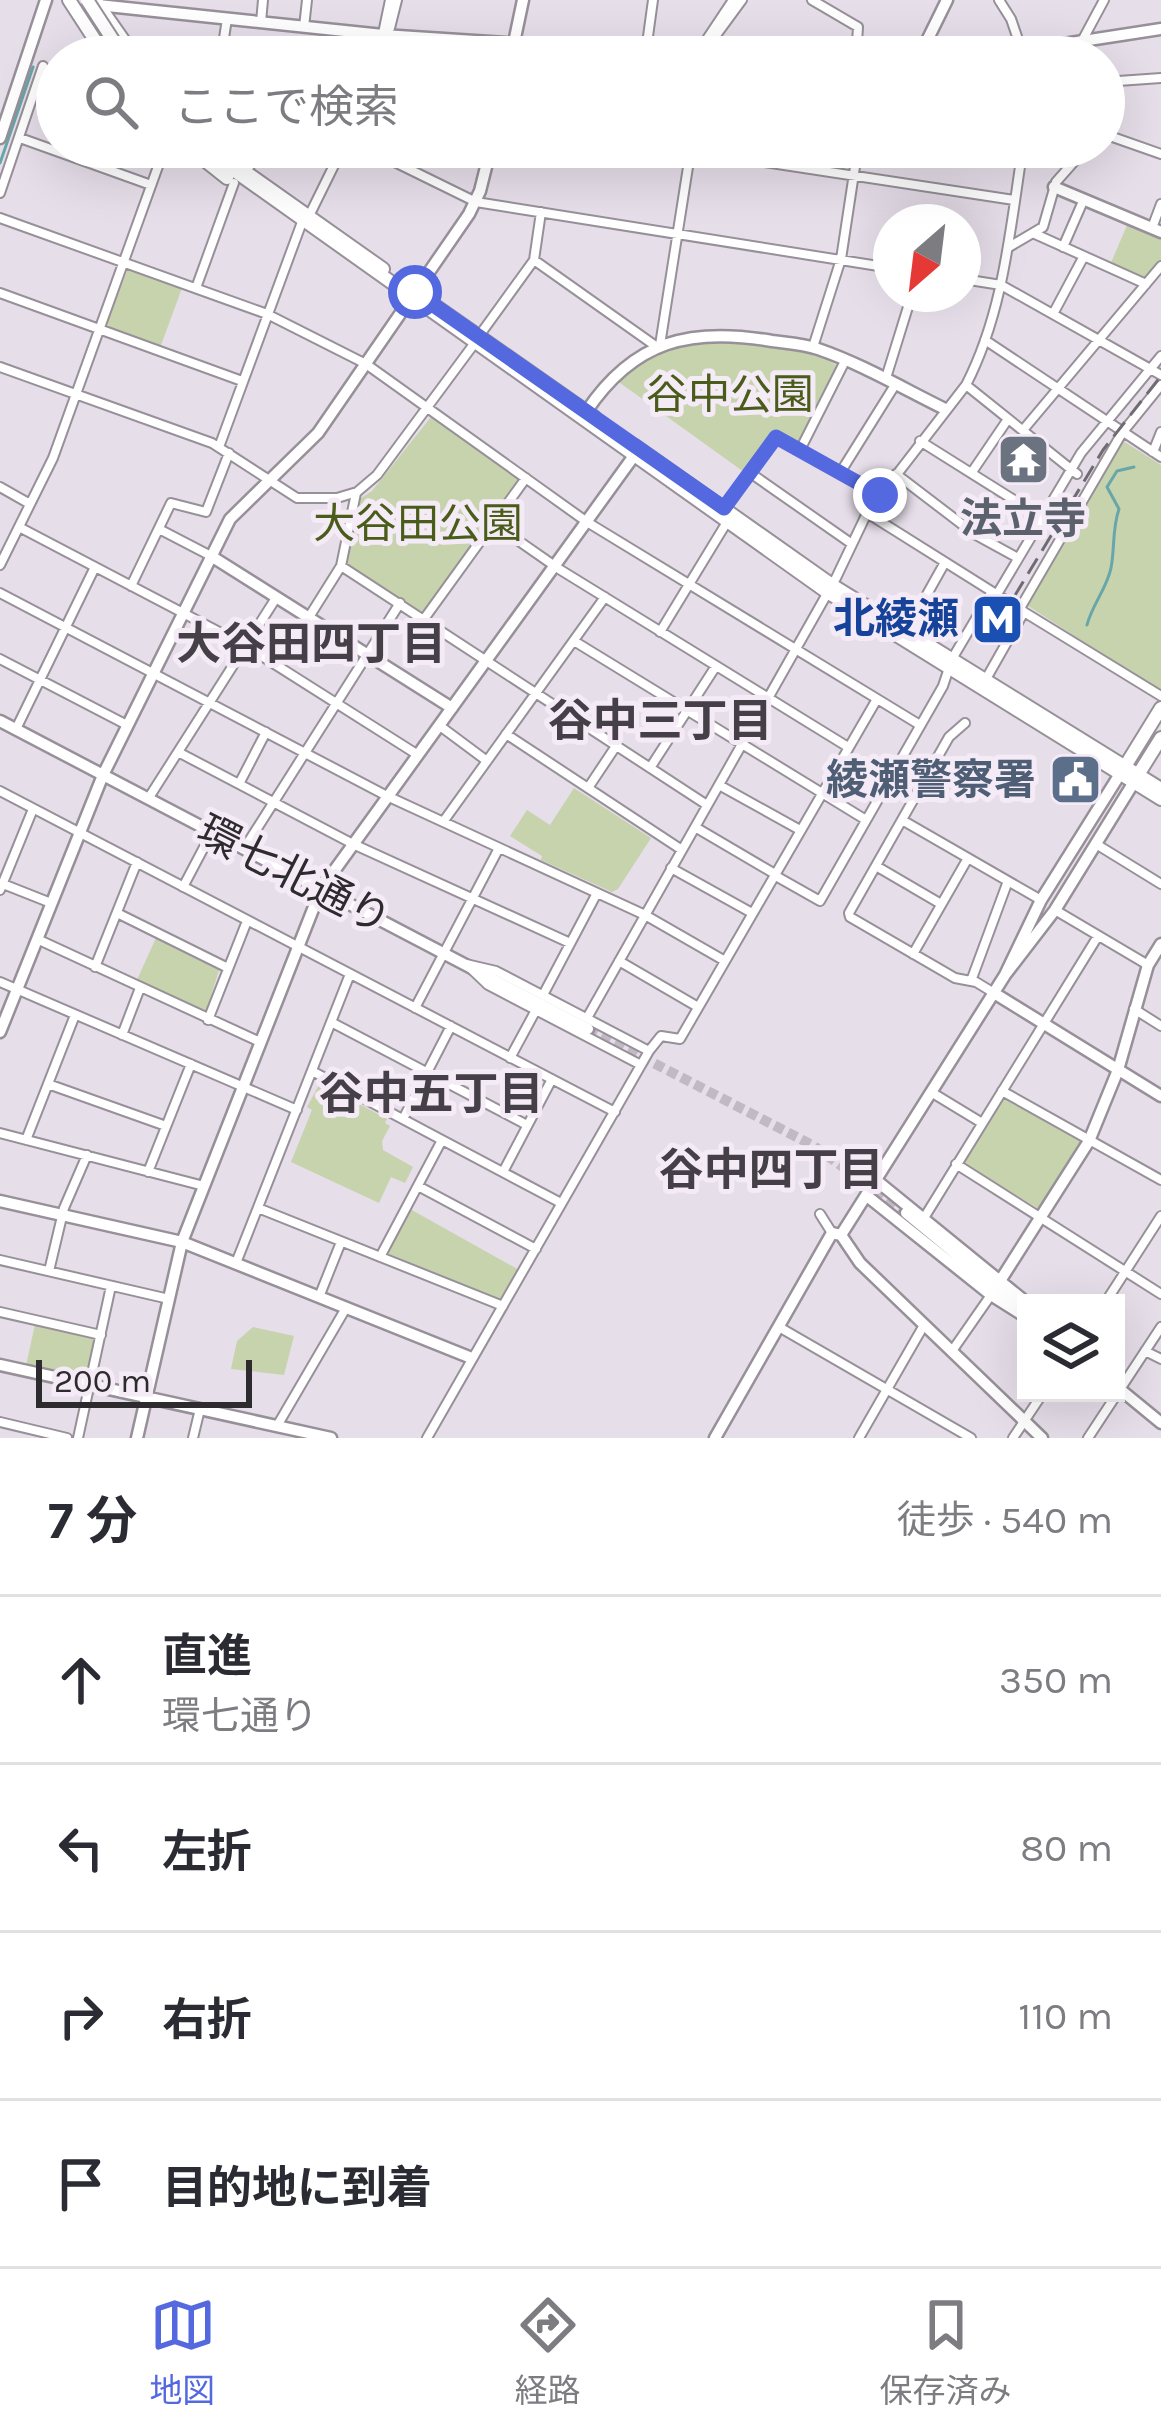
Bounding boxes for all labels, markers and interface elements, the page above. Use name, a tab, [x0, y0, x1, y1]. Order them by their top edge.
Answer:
search box	[36, 36, 1125, 168]
icon: search	[78, 69, 144, 135]
text: ここで検索	[174, 81, 399, 133]
north arrow	[873, 204, 981, 312]
route start	[388, 265, 442, 319]
park label: 谷中公園	[646, 370, 814, 420]
temple icon: 法立寺	[995, 432, 1051, 488]
route end	[853, 468, 907, 522]
place label: 法立寺	[960, 494, 1086, 544]
park label: 大谷田公園	[313, 499, 523, 549]
metro station icon: 北綾瀬	[970, 591, 1026, 647]
place label: 北綾瀬	[833, 594, 959, 644]
district label: 大谷田四丁目	[176, 618, 446, 670]
district label: 谷中三丁目	[547, 695, 773, 747]
public building icon: 綾瀬警察署	[1047, 752, 1103, 808]
place label: 綾瀬警察署	[826, 755, 1036, 805]
street label: 環七北通り	[189, 805, 399, 945]
district label: 谷中五丁目	[318, 1068, 544, 1120]
district label: 谷中四丁目	[658, 1144, 884, 1196]
map controls	[1017, 1294, 1125, 1402]
button: layers	[1017, 1294, 1125, 1402]
scale bar	[36, 1354, 252, 1407]
text: 200 m	[54, 1362, 151, 1400]
text: 7 分	[48, 1491, 137, 1551]
text: 徒歩 · 540 m	[897, 1497, 1113, 1543]
text: 直進	[162, 1630, 252, 1682]
icon: ahead	[48, 1647, 114, 1713]
text: 350 m	[999, 1657, 1113, 1703]
text: 環七通り	[162, 1693, 318, 1739]
icon: left	[48, 1815, 114, 1881]
text: 80 m	[1020, 1825, 1113, 1871]
text: 左折	[162, 1826, 252, 1878]
icon: right	[48, 1983, 114, 2049]
text: 110 m	[1018, 1993, 1113, 2039]
text: 右折	[162, 1994, 252, 2046]
icon: arrive	[48, 2151, 114, 2217]
text: 目的地に到着	[162, 2162, 432, 2214]
tab: 地図	[150, 2292, 216, 2412]
tab: 経路	[515, 2292, 581, 2412]
tab: 保存済み	[880, 2292, 1012, 2412]

